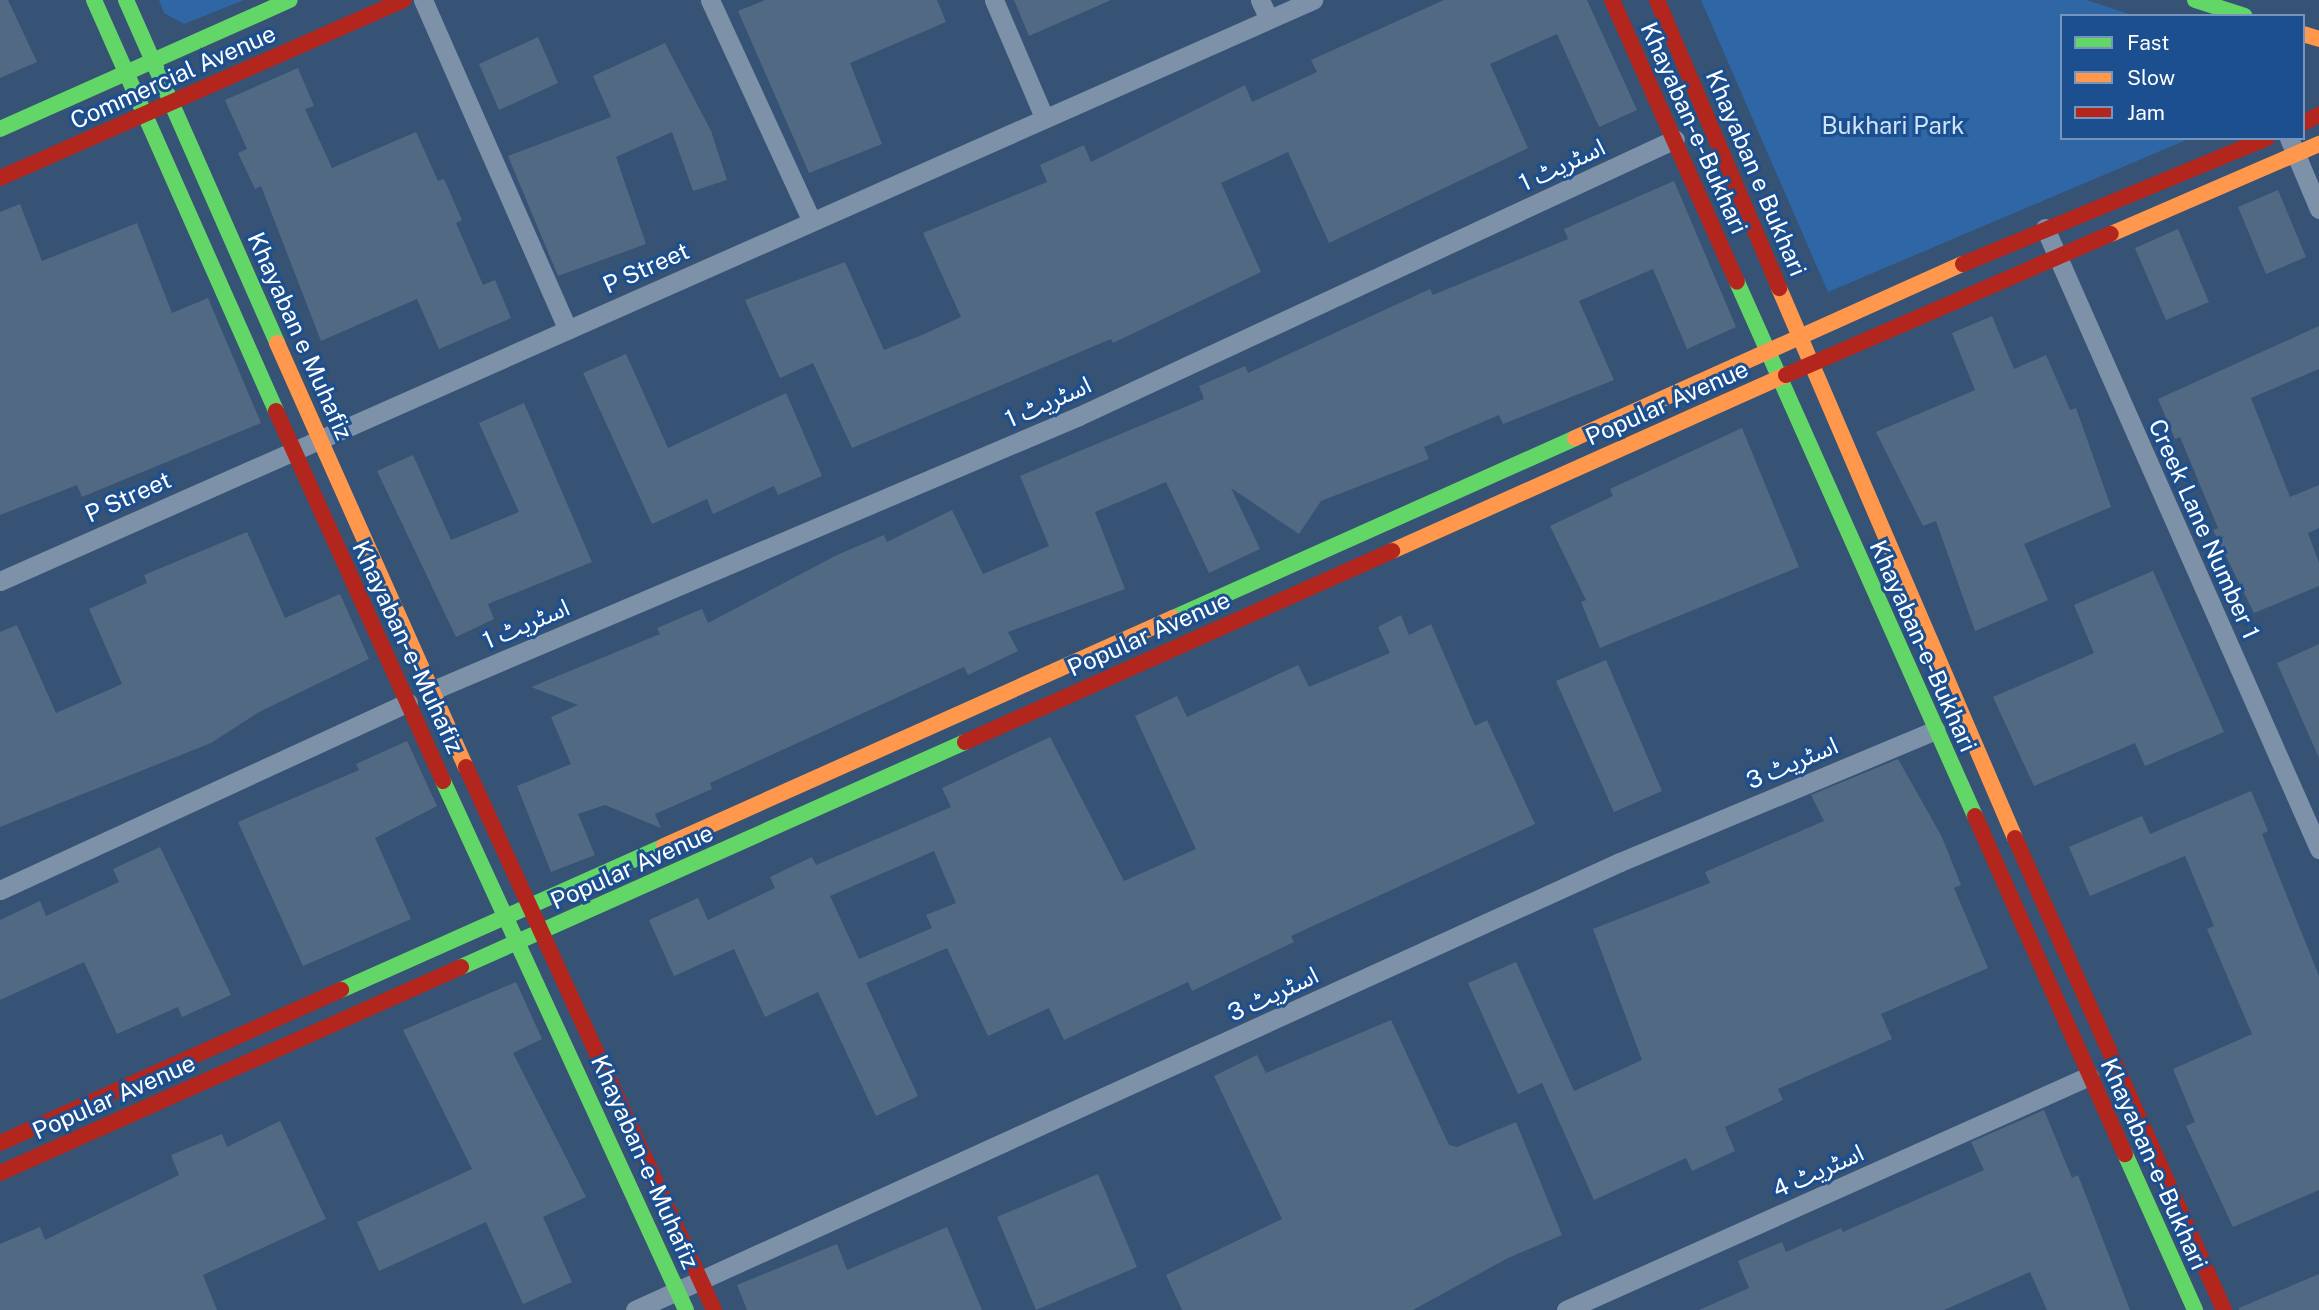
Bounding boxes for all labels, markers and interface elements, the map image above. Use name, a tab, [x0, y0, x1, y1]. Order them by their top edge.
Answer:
legend	[2060, 14, 2305, 140]
street label: Khayaban-e-Bukhari	[1634, 18, 1754, 238]
street label: Commercial Avenue	[66, 19, 280, 135]
text: Fast	[2127, 30, 2169, 55]
street label: Khayaban e Bukhari	[1699, 65, 1813, 281]
text: Slow	[2127, 65, 2175, 90]
text: Jam	[2127, 100, 2165, 125]
park label: Bukhari Park	[1821, 112, 1965, 140]
street label: اسٹریٹ 1	[1515, 133, 1609, 197]
street label: Khayaban e Muhafiz	[241, 228, 359, 444]
street label: P Street	[598, 236, 694, 300]
street label: Popular Avenue	[1581, 354, 1753, 452]
street label: اسٹریٹ 1	[1000, 370, 1096, 434]
street label: Creek Lane Number 1	[2142, 414, 2266, 644]
street label: P Street	[80, 465, 176, 529]
street label: Khayaban-e-Muhafiz	[346, 536, 470, 758]
street label: Khayaban-e-Bukhari	[1863, 536, 1983, 756]
street label: Popular Avenue	[1063, 585, 1235, 683]
street label: اسٹریٹ 1	[478, 593, 574, 655]
street label: اسٹریٹ 3	[1742, 731, 1842, 795]
street label: Popular Avenue	[546, 818, 718, 916]
street label: اسٹریٹ 3	[1223, 961, 1323, 1027]
street label: Popular Avenue	[28, 1048, 200, 1146]
street label: Khayaban-e-Muhafiz	[585, 1051, 705, 1273]
street label: Khayaban-e-Bukhari	[2094, 1054, 2214, 1274]
street label: اسٹریٹ 4	[1768, 1138, 1868, 1204]

